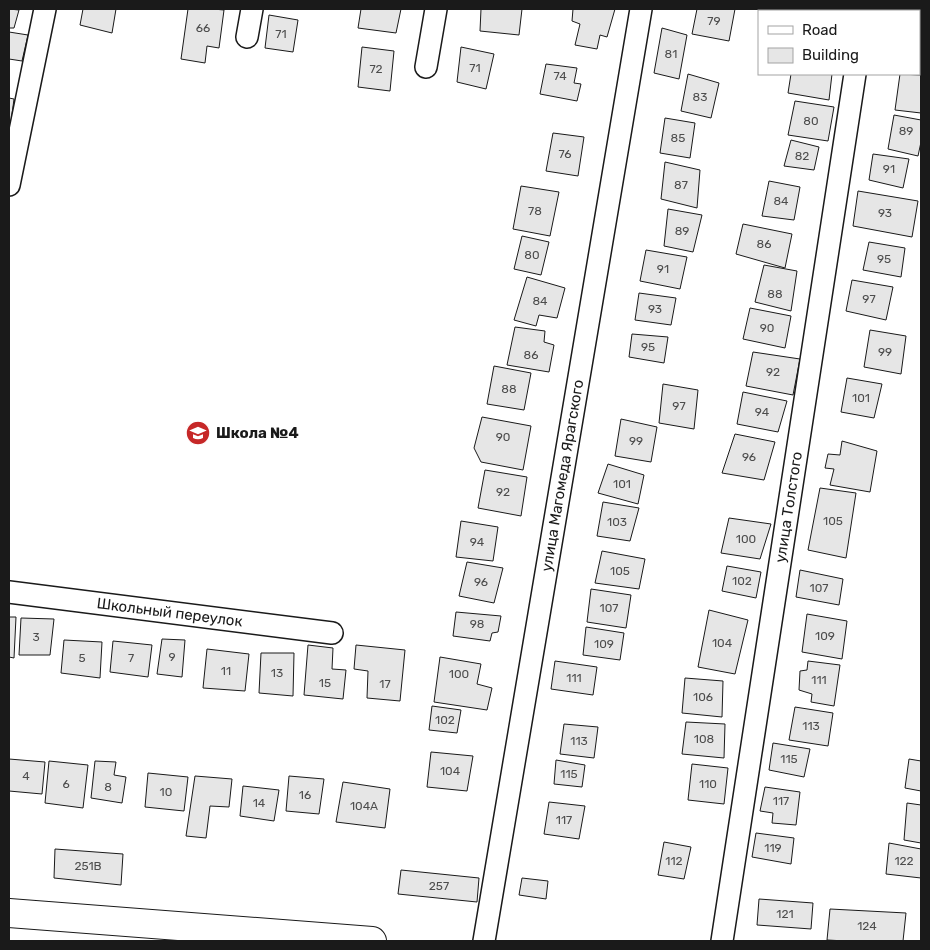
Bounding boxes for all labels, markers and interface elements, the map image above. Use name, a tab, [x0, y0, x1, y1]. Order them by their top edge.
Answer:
legend	[758, 10, 920, 75]
house number: 79	[707, 14, 721, 28]
house number: 66	[196, 21, 210, 35]
text: Road	[802, 21, 838, 39]
house number: 71	[275, 27, 287, 41]
text: Building	[802, 46, 859, 64]
house number: 81	[665, 47, 677, 61]
house number: 71	[469, 61, 481, 75]
house number: 72	[369, 62, 383, 76]
house number: 74	[553, 69, 567, 83]
house number: 83	[693, 90, 707, 104]
house number: 80	[803, 114, 819, 128]
house number: 89	[899, 124, 913, 138]
house number: 85	[671, 131, 685, 145]
house number: 76	[558, 147, 572, 161]
house number: 82	[795, 149, 809, 163]
house number: 91	[883, 162, 895, 176]
house number: 87	[674, 178, 688, 192]
house number: 84	[773, 194, 789, 208]
house number: 78	[528, 204, 542, 218]
house number: 93	[878, 206, 892, 220]
house number: 89	[675, 224, 689, 238]
house number: 86	[757, 237, 771, 251]
house number: 80	[524, 248, 540, 262]
house number: 95	[877, 252, 891, 266]
house number: 91	[657, 262, 669, 276]
house number: 88	[767, 287, 783, 301]
house number: 97	[862, 292, 876, 306]
house number: 84	[532, 294, 548, 308]
house number: 93	[648, 302, 662, 316]
house number: 90	[760, 321, 774, 335]
house number: 95	[641, 340, 655, 354]
house number: 99	[878, 345, 892, 359]
house number: 86	[524, 348, 538, 362]
house number: 92	[766, 365, 780, 379]
street label: улица Магомеда Ярагского	[537, 378, 587, 573]
house number: 88	[501, 382, 517, 396]
house number: 101	[852, 391, 870, 405]
house number: 97	[672, 399, 686, 413]
house number: 94	[755, 405, 770, 419]
school or university icon: Школа №4	[185, 420, 211, 446]
place label: Школа №4	[216, 424, 299, 442]
house number: 90	[496, 430, 510, 444]
house number: 99	[629, 434, 643, 448]
house number: 96	[742, 450, 756, 464]
street label: улица Толстого	[771, 450, 806, 564]
house number: 101	[613, 477, 631, 491]
house number: 92	[496, 485, 510, 499]
house number: 105	[823, 514, 843, 528]
house number: 103	[607, 515, 627, 529]
house number: 100	[736, 532, 756, 546]
house number: 94	[470, 535, 485, 549]
house number: 105	[610, 564, 630, 578]
house number: 102	[732, 574, 752, 588]
house number: 96	[474, 575, 488, 589]
house number: 107	[810, 581, 828, 595]
street label: Школьный переулок	[96, 594, 244, 631]
house number: 107	[600, 601, 618, 615]
house number: 98	[470, 617, 484, 631]
house number: 109	[815, 629, 835, 643]
house number: 3	[32, 630, 40, 644]
house number: 104	[712, 636, 733, 650]
house number: 109	[594, 637, 614, 651]
house number: 9	[168, 650, 176, 664]
house number: 5	[78, 651, 86, 665]
house number: 7	[128, 651, 134, 665]
house number: 11	[221, 664, 231, 678]
house number: 13	[271, 666, 283, 680]
house number: 100	[449, 667, 469, 681]
house number: 111	[566, 671, 582, 685]
house number: 111	[811, 673, 827, 687]
house number: 15	[319, 676, 331, 690]
house number: 17	[379, 677, 391, 691]
house number: 106	[693, 690, 713, 704]
house number: 102	[435, 713, 455, 727]
house number: 113	[802, 719, 820, 733]
house number: 108	[694, 732, 714, 746]
house number: 113	[570, 734, 588, 748]
house number: 115	[780, 752, 798, 766]
house number: 104	[440, 764, 461, 778]
house number: 115	[560, 767, 578, 781]
house number: 4	[22, 769, 30, 783]
house number: 6	[62, 777, 70, 791]
house number: 110	[699, 777, 717, 791]
house number: 8	[104, 780, 112, 794]
house number: 10	[160, 785, 172, 799]
house number: 16	[299, 788, 311, 802]
house number: 117	[773, 794, 789, 808]
house number: 14	[253, 796, 266, 810]
house number: 104А	[350, 799, 378, 813]
house number: 117	[556, 813, 572, 827]
house number: 119	[764, 841, 782, 855]
house number: 112	[665, 854, 683, 868]
house number: 122	[894, 854, 914, 868]
house number: 251В	[74, 859, 102, 873]
house number: 257	[429, 879, 449, 893]
house number: 121	[776, 907, 794, 921]
house number: 124	[857, 919, 877, 933]

